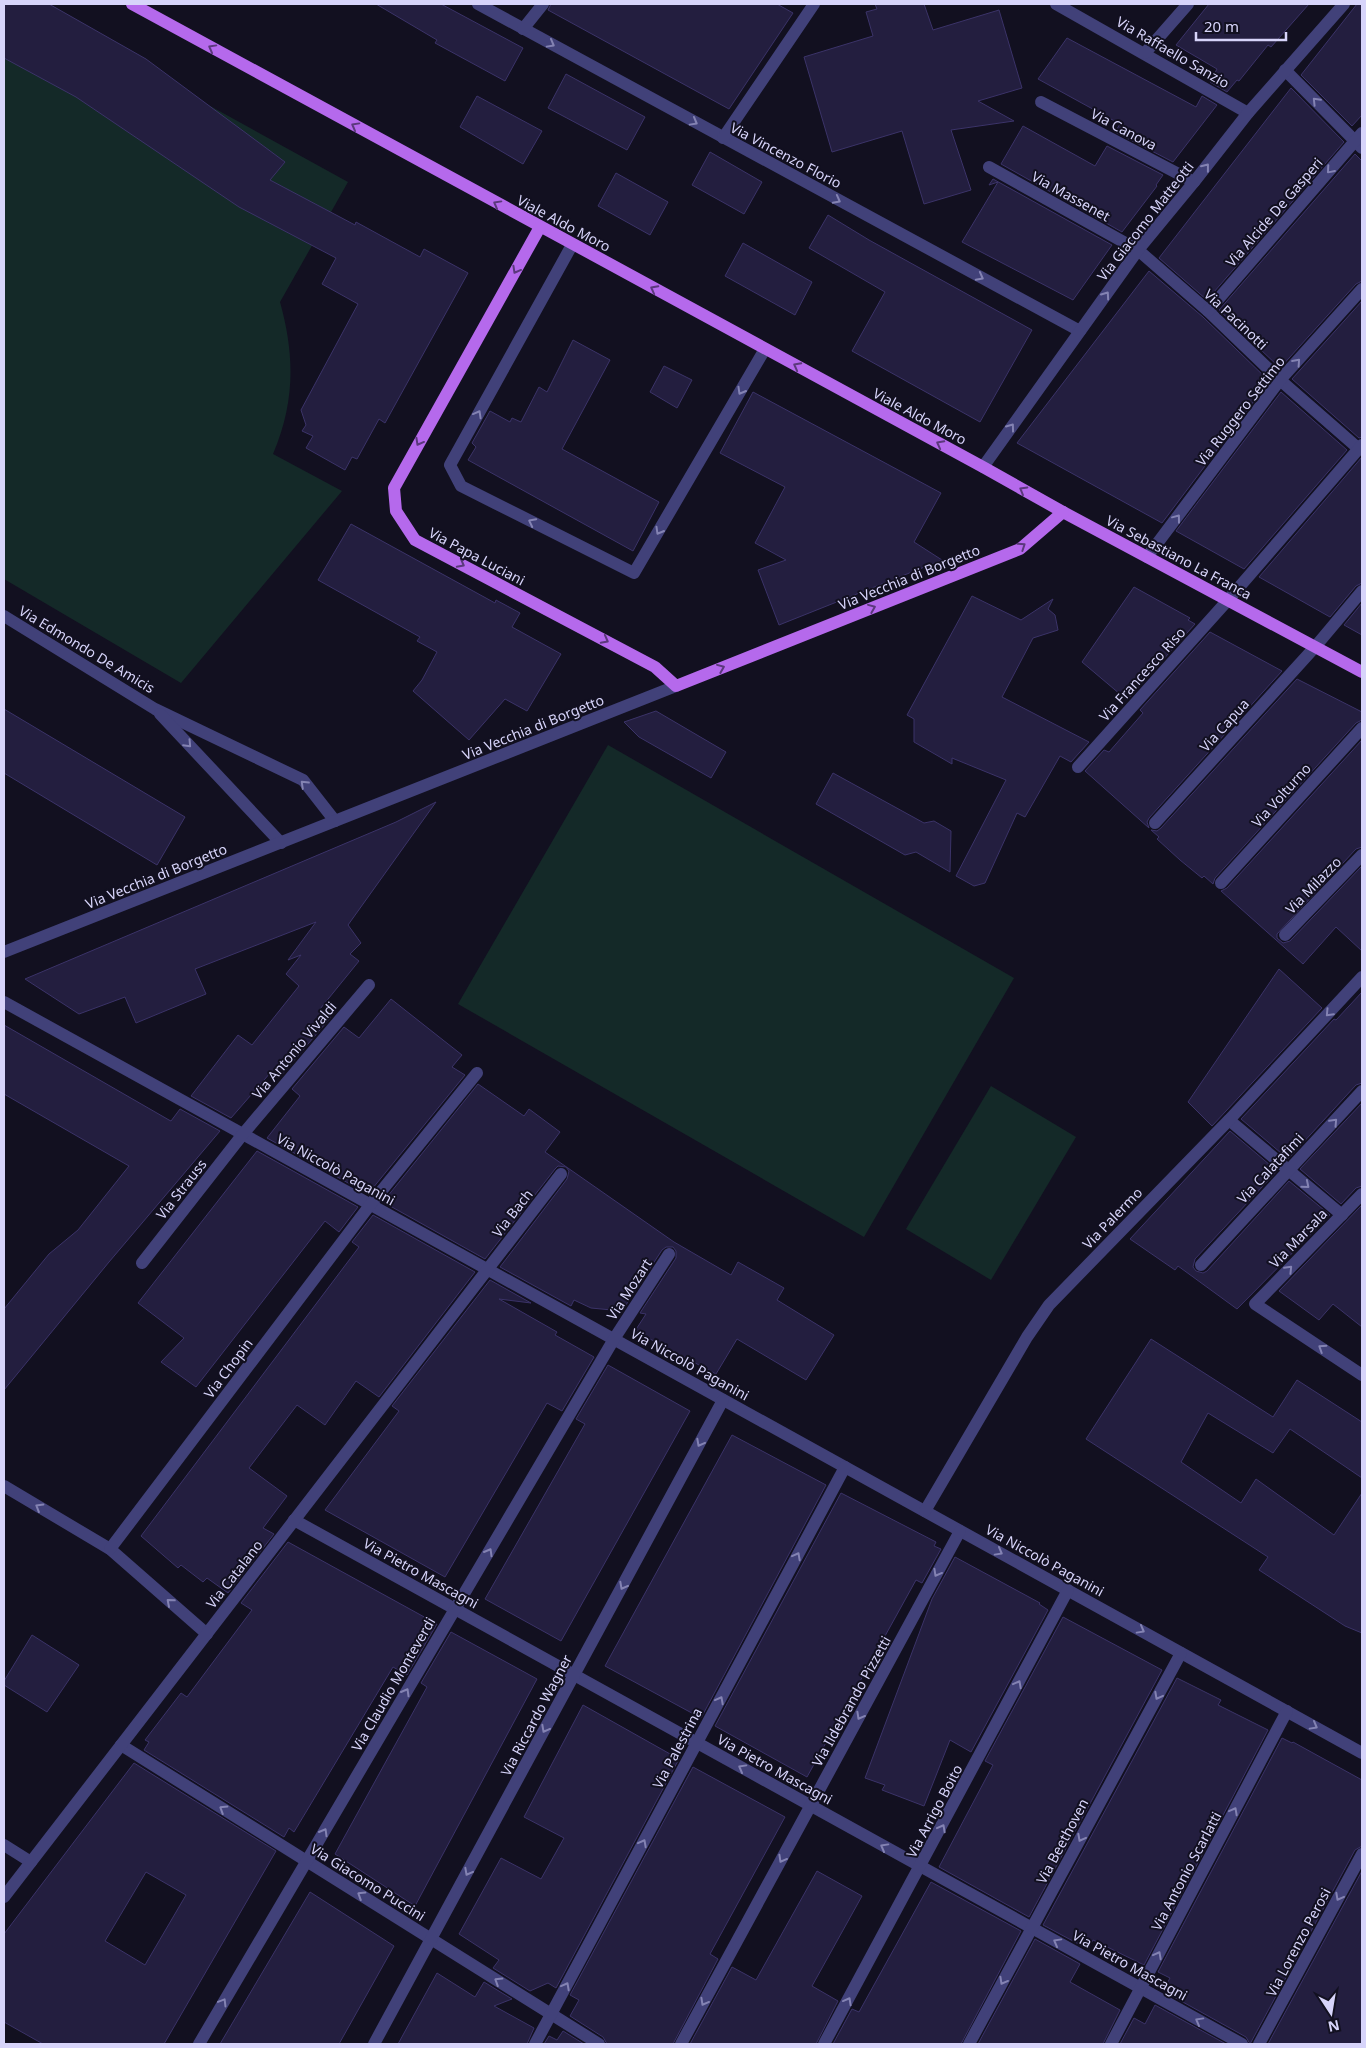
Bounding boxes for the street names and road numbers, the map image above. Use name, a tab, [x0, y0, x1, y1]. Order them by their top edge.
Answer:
street label: Via Raffaello Sanzio	[1113, 12, 1233, 92]
street label: Via Canova	[1088, 104, 1160, 154]
street label: Via Vincenzo Florio	[727, 118, 845, 192]
street label: Via Alcide De Gasperi	[1221, 153, 1327, 271]
street label: Via Giacomo Matteotti	[1092, 158, 1198, 284]
street label: Via Massenet	[1028, 167, 1114, 225]
street label: Viale Aldo Moro	[514, 190, 614, 256]
street label: Via Pacinotti	[1200, 284, 1272, 354]
street label: Via Ruggero Settimo	[1191, 352, 1289, 470]
street label: Viale Aldo Moro	[870, 383, 970, 449]
street label: Via Sebastiano La Franca	[1103, 511, 1255, 603]
street label: Via Papa Luciani	[426, 523, 528, 589]
street label: Via Vecchia di Borgetto	[835, 540, 983, 614]
street label: Via Edmondo De Amicis	[16, 601, 159, 697]
street label: Via Francesco Riso	[1095, 623, 1189, 725]
street label: Via Vecchia di Borgetto	[459, 690, 607, 764]
street label: Via Capua	[1195, 694, 1253, 756]
street label: Via Volturno	[1247, 759, 1315, 831]
street label: Via Vecchia di Borgetto	[82, 839, 230, 913]
street label: Via Milazzo	[1281, 852, 1345, 918]
street label: Via Antonio Vivaldi	[248, 997, 340, 1103]
street label: Via Niccolò Paganini	[273, 1129, 399, 1209]
street label: Via Calatafimi	[1232, 1129, 1308, 1207]
street label: Via Strauss	[151, 1155, 211, 1223]
street label: Via Palermo	[1078, 1183, 1146, 1253]
street label: Via Bach	[487, 1185, 537, 1241]
street label: Via Marsala	[1265, 1204, 1331, 1272]
street label: Via Mozart	[602, 1255, 656, 1323]
street label: Via Niccolò Paganini	[627, 1324, 753, 1404]
street label: Via Chopin	[199, 1334, 257, 1402]
street label: Via Niccolò Paganini	[982, 1520, 1108, 1600]
street label: Via Pietro Mascagni	[360, 1533, 482, 1613]
street label: Via Catalano	[201, 1536, 267, 1612]
street label: Via Claudio Monteverdi	[347, 1613, 439, 1755]
street label: Via Ildebrando Pizzetti	[807, 1632, 895, 1770]
street label: Via Riccardo Wagner	[496, 1651, 576, 1779]
street label: Via Palestrina	[648, 1704, 706, 1792]
street label: Via Pietro Mascagni	[714, 1729, 836, 1809]
street label: Via Arrigo Boito	[901, 1761, 967, 1861]
street label: Via Beethoven	[1032, 1795, 1092, 1887]
street label: Via Antonio Scarlatti	[1147, 1808, 1225, 1934]
street label: Via Giacomo Puccini	[307, 1839, 429, 1925]
street label: Via Lorenzo Perosi	[1261, 1884, 1335, 2000]
street label: Via Pietro Mascagni	[1069, 1925, 1191, 2005]

